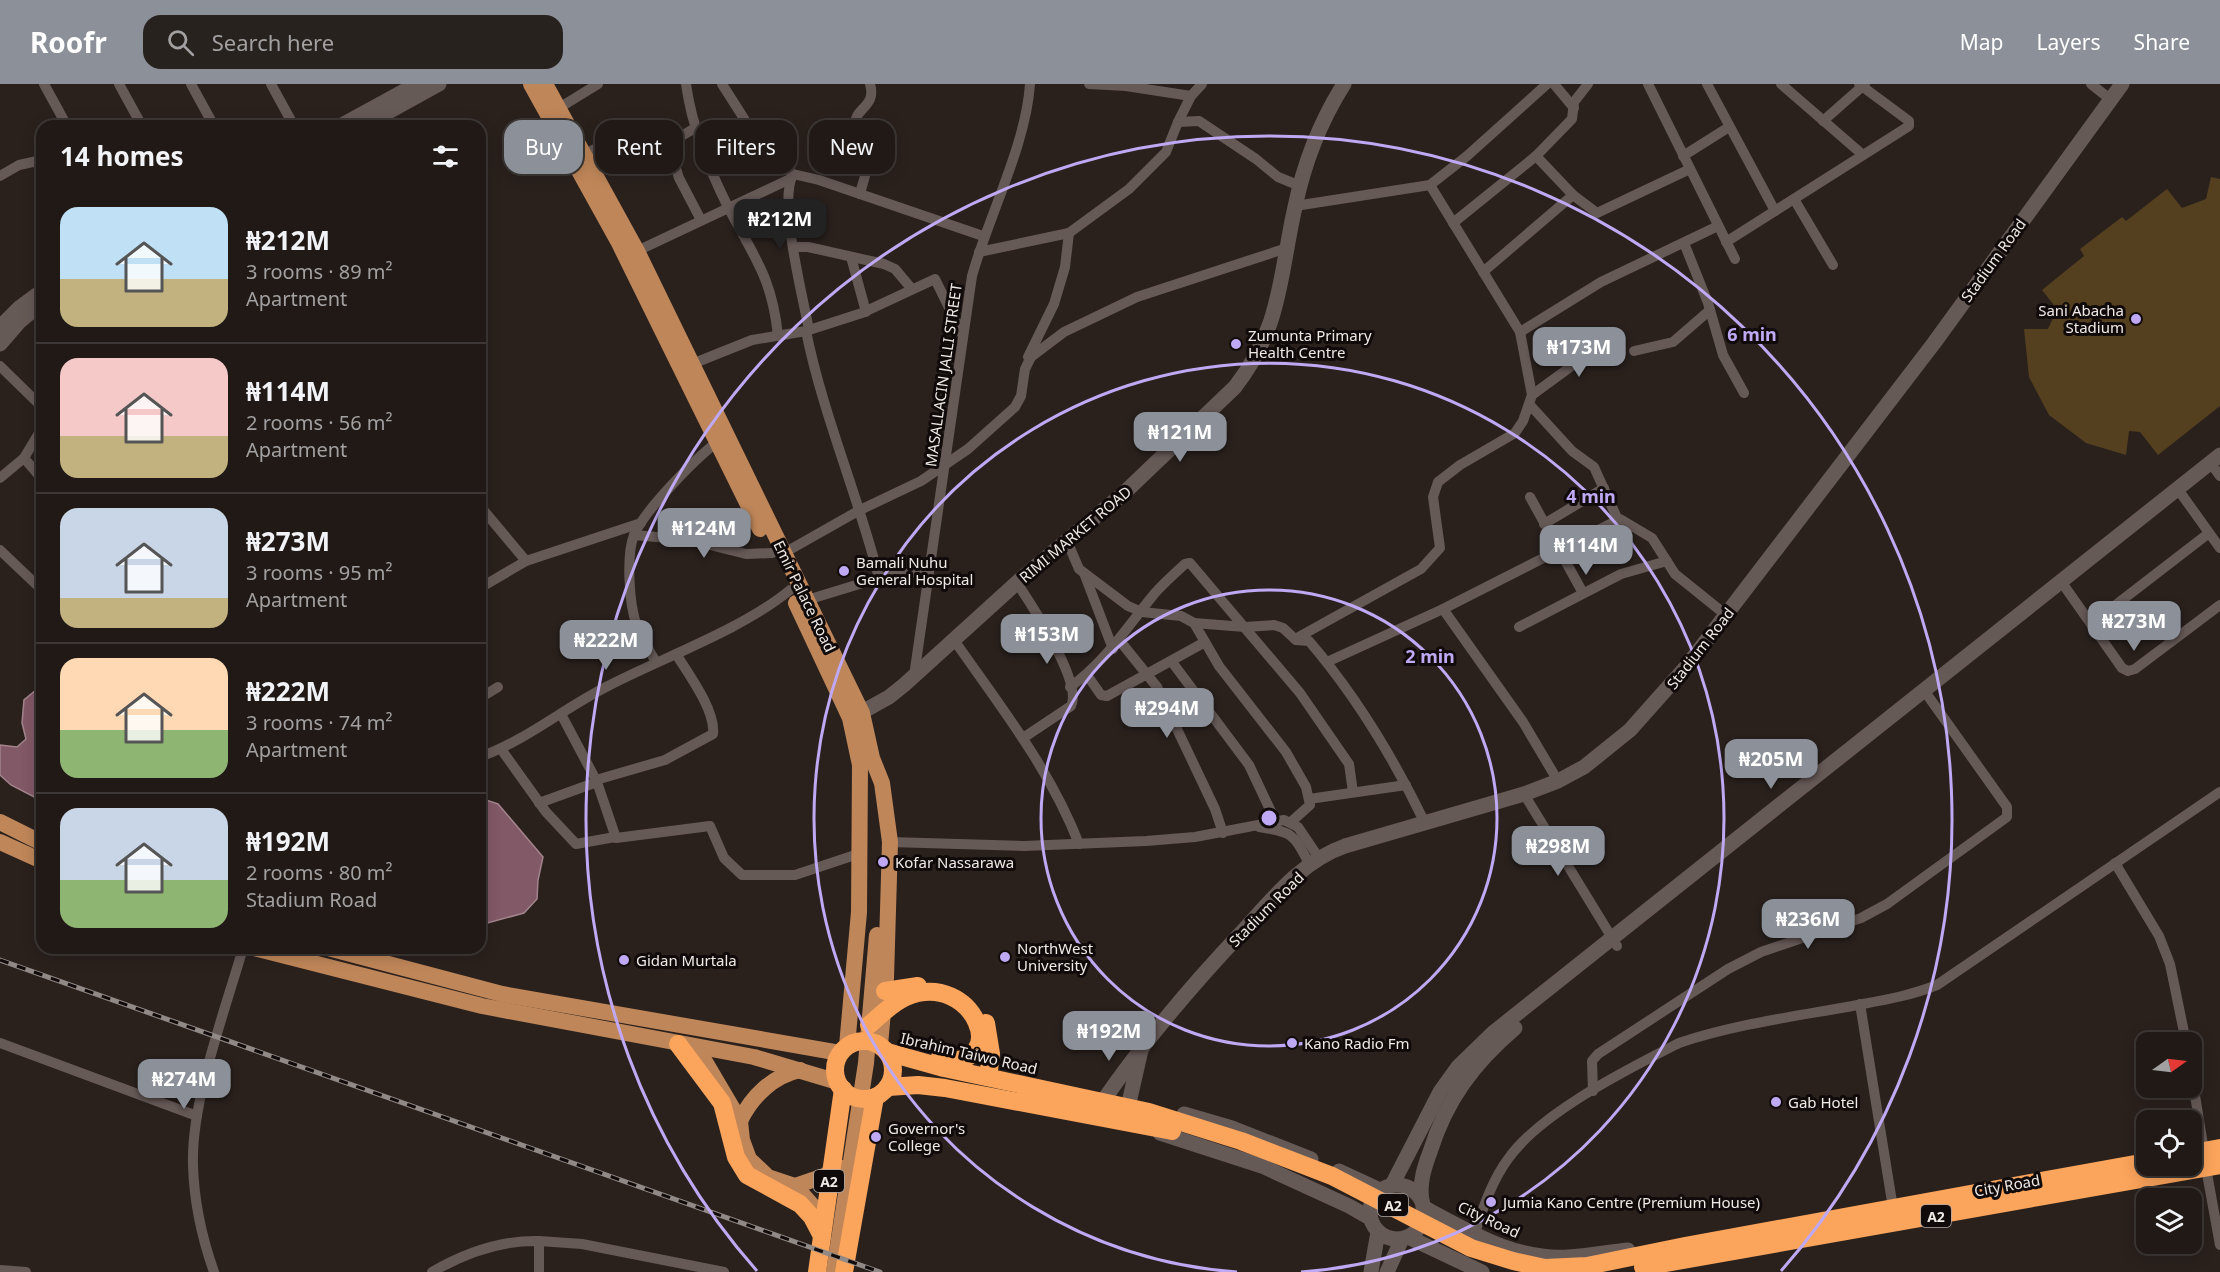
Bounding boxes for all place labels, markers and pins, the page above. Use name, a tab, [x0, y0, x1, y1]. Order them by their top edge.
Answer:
pin: ₦212M	[738, 199, 822, 250]
place label: Sani Abacha Stadium	[2038, 300, 2124, 337]
marker: Sani Abacha Stadium	[2129, 312, 2143, 326]
place label: Zumunta Primary Health Centre	[1248, 325, 1372, 362]
pin: ₦173M	[1537, 327, 1621, 378]
marker: Zumunta Primary Health Centre	[1229, 337, 1243, 351]
pin: ₦121M	[1138, 412, 1222, 463]
pin: ₦124M	[662, 508, 746, 559]
pin: ₦114M	[1544, 525, 1628, 576]
place label: Bamali Nuhu General Hospital	[856, 552, 973, 589]
marker: Bamali Nuhu General Hospital	[837, 564, 851, 578]
pin: ₦273M	[2092, 601, 2176, 652]
pin: ₦153M	[1005, 614, 1089, 665]
pin: ₦222M	[564, 620, 648, 671]
pin: ₦294M	[1125, 688, 1209, 739]
pin: ₦205M	[1729, 739, 1813, 790]
centre of rings	[1259, 808, 1279, 828]
pin: ₦298M	[1516, 826, 1600, 877]
place label: Kofar Nassarawa	[895, 852, 1014, 872]
marker: Kofar Nassarawa	[876, 855, 890, 869]
pin: ₦236M	[1766, 899, 1850, 950]
place label: NorthWest University	[1017, 938, 1094, 975]
place label: Gidan Murtala	[636, 950, 737, 970]
marker: NorthWest University	[998, 950, 1012, 964]
marker: Gidan Murtala	[617, 953, 631, 967]
pin: ₦192M	[1067, 1011, 1151, 1062]
place label: Kano Radio Fm	[1304, 1033, 1410, 1053]
marker: Kano Radio Fm	[1285, 1036, 1299, 1050]
pin: ₦274M	[142, 1059, 226, 1110]
place label: Gab Hotel	[1788, 1092, 1858, 1112]
marker: Gab Hotel	[1769, 1095, 1783, 1109]
place label: Governor's College	[888, 1118, 965, 1155]
marker: Governor's College	[869, 1130, 883, 1144]
place label: Jumia Kano Centre (Premium House)	[1501, 1192, 1760, 1212]
marker: Jumia Kano Centre (Premium House)	[1484, 1195, 1498, 1209]

